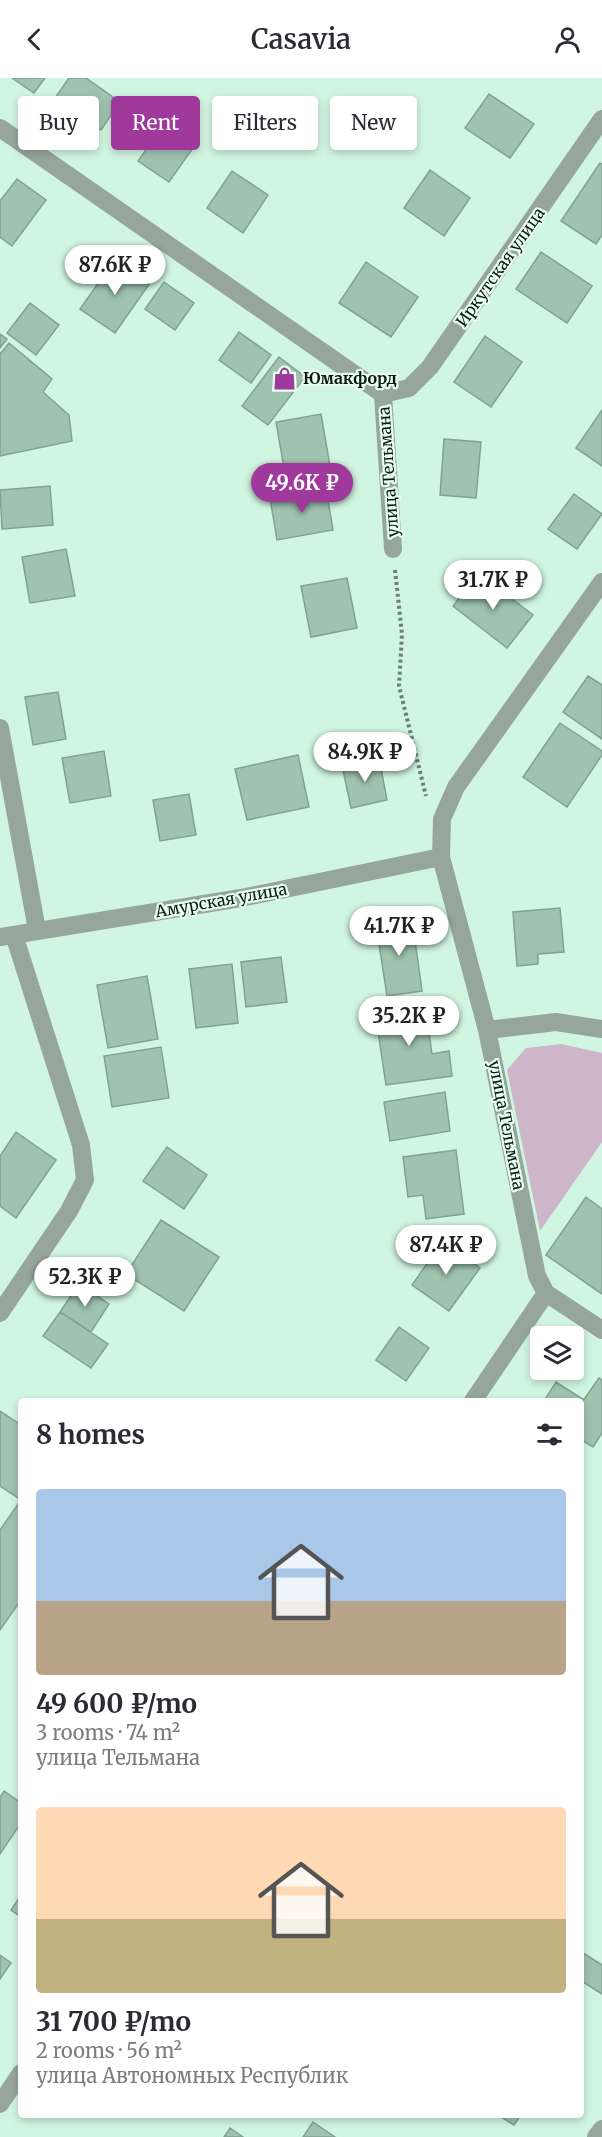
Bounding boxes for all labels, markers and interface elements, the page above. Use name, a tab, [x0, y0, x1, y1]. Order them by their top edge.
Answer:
text: Casavia	[251, 22, 351, 56]
icon: back	[18, 23, 51, 56]
icon: person	[551, 23, 584, 56]
chip: Buy	[18, 96, 99, 150]
chip: Rent	[111, 96, 200, 150]
chip: Filters	[212, 96, 318, 150]
chip: New	[330, 96, 417, 150]
street label: Иркутская улица	[451, 203, 549, 330]
pin: 87.6K ₽	[60, 245, 170, 296]
text: 87.6K ₽	[79, 252, 151, 277]
shop icon: Юмакфорд	[272, 365, 298, 391]
place label: Юмакфорд	[303, 368, 397, 388]
street label: улица Тельмана	[373, 405, 403, 538]
pin: 49.6K ₽	[247, 463, 357, 514]
text: 49.6K ₽	[265, 470, 339, 495]
pin: 31.7K ₽	[438, 560, 548, 611]
text: 31.7K ₽	[458, 567, 528, 592]
pin: 84.9K ₽	[310, 732, 420, 783]
text: 84.9K ₽	[327, 739, 403, 764]
street label: Амурская улица	[153, 879, 289, 922]
pin: 41.7K ₽	[344, 906, 454, 957]
text: 41.7K ₽	[363, 913, 435, 938]
pin: 35.2K ₽	[354, 996, 464, 1047]
text: 35.2K ₽	[372, 1003, 446, 1028]
street label: улица Тельмана	[485, 1059, 529, 1192]
pin: 87.4K ₽	[391, 1225, 501, 1276]
text: 87.4K ₽	[409, 1232, 483, 1257]
pin: 52.3K ₽	[30, 1257, 140, 1308]
text: 52.3K ₽	[48, 1264, 122, 1289]
map controls	[530, 1326, 584, 1380]
button: layers	[530, 1326, 584, 1380]
text: 8 homes	[36, 1418, 145, 1451]
icon: filters	[533, 1418, 566, 1451]
icon: home	[247, 1528, 355, 1636]
text: 49 600 ₽/mo	[36, 1687, 197, 1720]
text: 3 rooms · 74 m²	[36, 1720, 180, 1745]
text: улица Тельмана	[36, 1745, 200, 1770]
icon: home	[247, 1846, 355, 1954]
text: 31 700 ₽/mo	[36, 2005, 191, 2038]
text: 2 rooms · 56 m²	[36, 2038, 182, 2063]
text: улица Автономных Республик	[36, 2063, 349, 2088]

